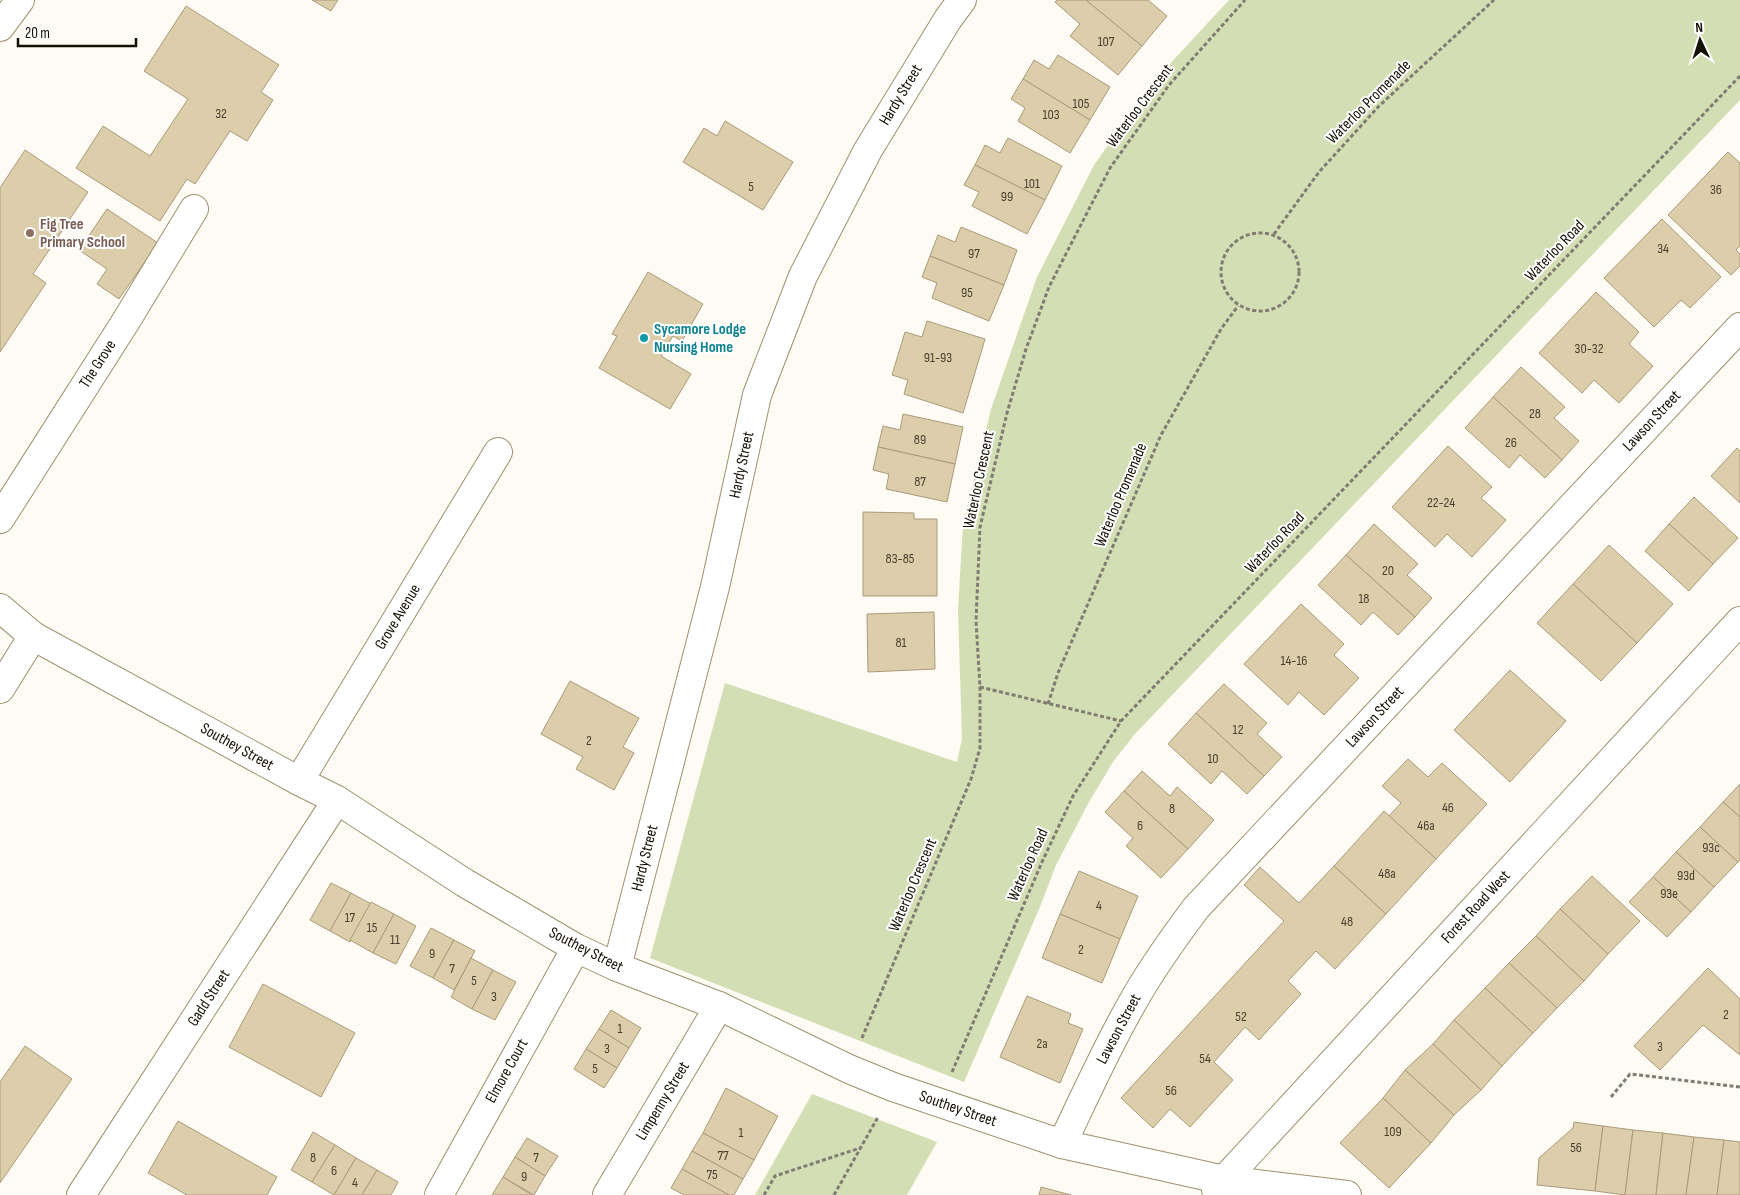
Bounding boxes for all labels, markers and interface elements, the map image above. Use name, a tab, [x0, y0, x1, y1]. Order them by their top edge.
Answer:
scale bar	[18, 15, 135, 47]
north arrow	[1675, 15, 1725, 65]
text: N	[1695, 19, 1703, 36]
text: 20 m	[25, 24, 50, 43]
house number: 107	[1098, 33, 1115, 50]
street label: Waterloo Promenade	[1323, 56, 1415, 148]
street label: Waterloo Crescent	[1102, 60, 1178, 151]
street label: Hardy Street	[875, 61, 927, 129]
house number: 105	[1073, 95, 1090, 112]
house number: 32	[215, 105, 227, 122]
house number: 103	[1042, 106, 1060, 123]
house number: 101	[1024, 175, 1040, 192]
house number: 5	[748, 178, 754, 195]
house number: 36	[1710, 181, 1722, 198]
house number: 99	[1001, 188, 1013, 205]
place label: Fig Tree Primary School	[40, 215, 125, 252]
street label: Waterloo Road	[1521, 217, 1589, 285]
marker: Fig Tree Primary School	[24, 227, 36, 239]
house number: 34	[1657, 240, 1669, 257]
house number: 97	[968, 245, 980, 262]
house number: 95	[961, 284, 973, 301]
place label: Sycamore Lodge Nursing Home	[654, 320, 746, 357]
marker: Sycamore Lodge Nursing Home	[638, 332, 650, 344]
street label: The Grove	[75, 336, 121, 392]
house number: 30-32	[1575, 340, 1604, 357]
house number: 91-93	[924, 349, 952, 366]
street label: Lawson Street	[1619, 386, 1685, 455]
house number: 28	[1529, 405, 1541, 422]
street label: Waterloo Crescent	[959, 429, 999, 531]
street label: Hardy Street	[726, 430, 758, 500]
house number: 89	[914, 431, 926, 448]
house number: 26	[1505, 434, 1517, 451]
street label: Waterloo Promenade	[1091, 440, 1151, 550]
house number: 87	[914, 473, 926, 490]
house number: 22-24	[1427, 494, 1455, 511]
street label: Waterloo Road	[1241, 509, 1309, 577]
house number: 83-85	[886, 550, 915, 567]
house number: 20	[1382, 562, 1394, 579]
street label: Grove Avenue	[371, 581, 425, 653]
house number: 18	[1358, 590, 1370, 607]
house number: 81	[895, 634, 907, 651]
house number: 14-16	[1281, 652, 1307, 669]
street label: Lawson Street	[1342, 682, 1408, 751]
street label: Southey Street	[197, 719, 277, 775]
house number: 12	[1233, 721, 1244, 738]
house number: 2	[586, 732, 592, 749]
house number: 10	[1207, 750, 1219, 767]
house number: 46	[1442, 799, 1454, 816]
house number: 8	[1169, 800, 1175, 817]
house number: 6	[1137, 817, 1143, 834]
house number: 46a	[1417, 817, 1435, 834]
street label: Hardy Street	[628, 823, 662, 893]
street label: Waterloo Road	[1004, 826, 1052, 904]
street label: Waterloo Crescent	[885, 835, 941, 935]
house number: 93c	[1702, 839, 1720, 856]
house number: 48a	[1378, 865, 1396, 882]
street label: Forest Road West	[1437, 866, 1515, 947]
house number: 93d	[1677, 867, 1695, 884]
house number: 93e	[1660, 885, 1678, 902]
house number: 4	[1096, 897, 1102, 914]
house number: 17	[345, 909, 356, 926]
house number: 48	[1341, 913, 1353, 930]
house number: 15	[367, 919, 378, 936]
street label: Southey Street	[546, 923, 626, 977]
house number: 11	[390, 931, 400, 948]
house number: 2	[1078, 941, 1084, 958]
house number: 9	[429, 945, 435, 962]
house number: 7	[449, 960, 455, 977]
street label: Gadd Street	[184, 966, 234, 1030]
house number: 5	[471, 972, 477, 989]
house number: 3	[491, 988, 497, 1005]
street label: Lawson Street	[1093, 991, 1145, 1067]
house number: 2	[1723, 1006, 1729, 1023]
house number: 52	[1235, 1008, 1247, 1025]
house number: 1	[618, 1020, 623, 1037]
house number: 2a	[1036, 1035, 1048, 1052]
street label: Elmore Court	[482, 1036, 532, 1106]
house number: 3	[1657, 1038, 1663, 1055]
house number: 3	[604, 1040, 610, 1057]
house number: 54	[1199, 1050, 1211, 1067]
street label: Limpenny Street	[632, 1058, 694, 1144]
house number: 5	[592, 1060, 598, 1077]
house number: 56	[1165, 1082, 1177, 1099]
street label: Southey Street	[917, 1087, 999, 1131]
house number: 109	[1384, 1123, 1402, 1140]
house number: 1	[739, 1124, 744, 1141]
house number: 56	[1570, 1139, 1582, 1156]
house number: 77	[717, 1147, 729, 1164]
house number: 8	[310, 1149, 316, 1166]
house number: 7	[533, 1149, 539, 1166]
house number: 6	[331, 1162, 337, 1179]
house number: 75	[706, 1166, 718, 1183]
house number: 9	[521, 1168, 527, 1185]
house number: 4	[352, 1174, 358, 1191]

